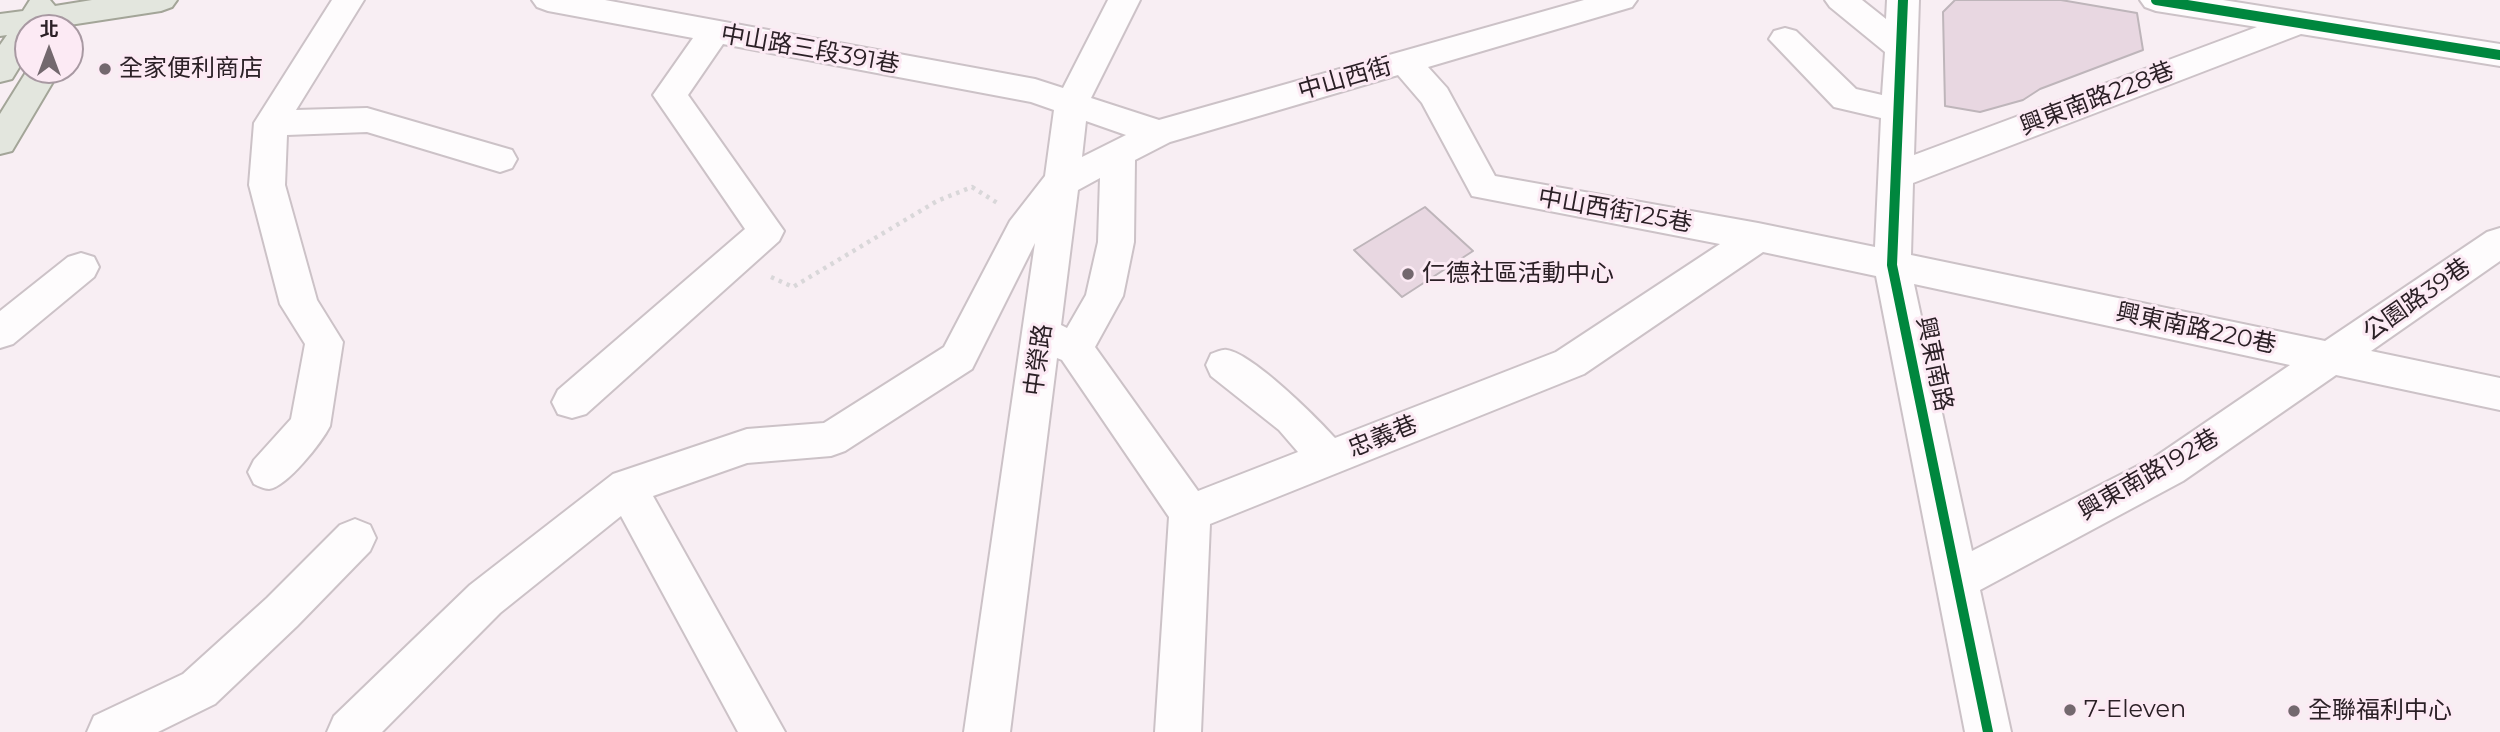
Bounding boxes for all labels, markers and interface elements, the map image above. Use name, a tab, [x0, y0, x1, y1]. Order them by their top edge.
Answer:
north arrow	[14, 14, 84, 84]
text: 北	[39, 18, 59, 41]
street label: 中山路三段391巷	[718, 20, 902, 80]
street label: 中山西街	[1295, 52, 1395, 106]
place label: 全家便利商店	[119, 55, 263, 83]
street label: 興東南路228巷	[2016, 56, 2178, 142]
marker: 全家便利商店	[97, 61, 113, 77]
street label: 中山西街125巷	[1536, 183, 1694, 239]
street label: 公園路39巷	[2358, 253, 2476, 347]
place label: 仁德社區活動中心	[1422, 260, 1614, 288]
marker: 仁德社區活動中心	[1400, 266, 1416, 282]
street label: 興東南路220巷	[2113, 298, 2279, 360]
street label: 興東南路	[1910, 314, 1958, 414]
street label: 中榮路	[1020, 322, 1058, 398]
street label: 忠義巷	[1344, 410, 1422, 464]
street label: 興東南路192巷	[2074, 423, 2224, 527]
place label: 7-Eleven	[2084, 696, 2186, 724]
place label: 全聯福利中心	[2308, 697, 2452, 725]
marker: 7-Eleven	[2062, 702, 2078, 718]
marker: 全聯福利中心	[2286, 703, 2302, 719]

